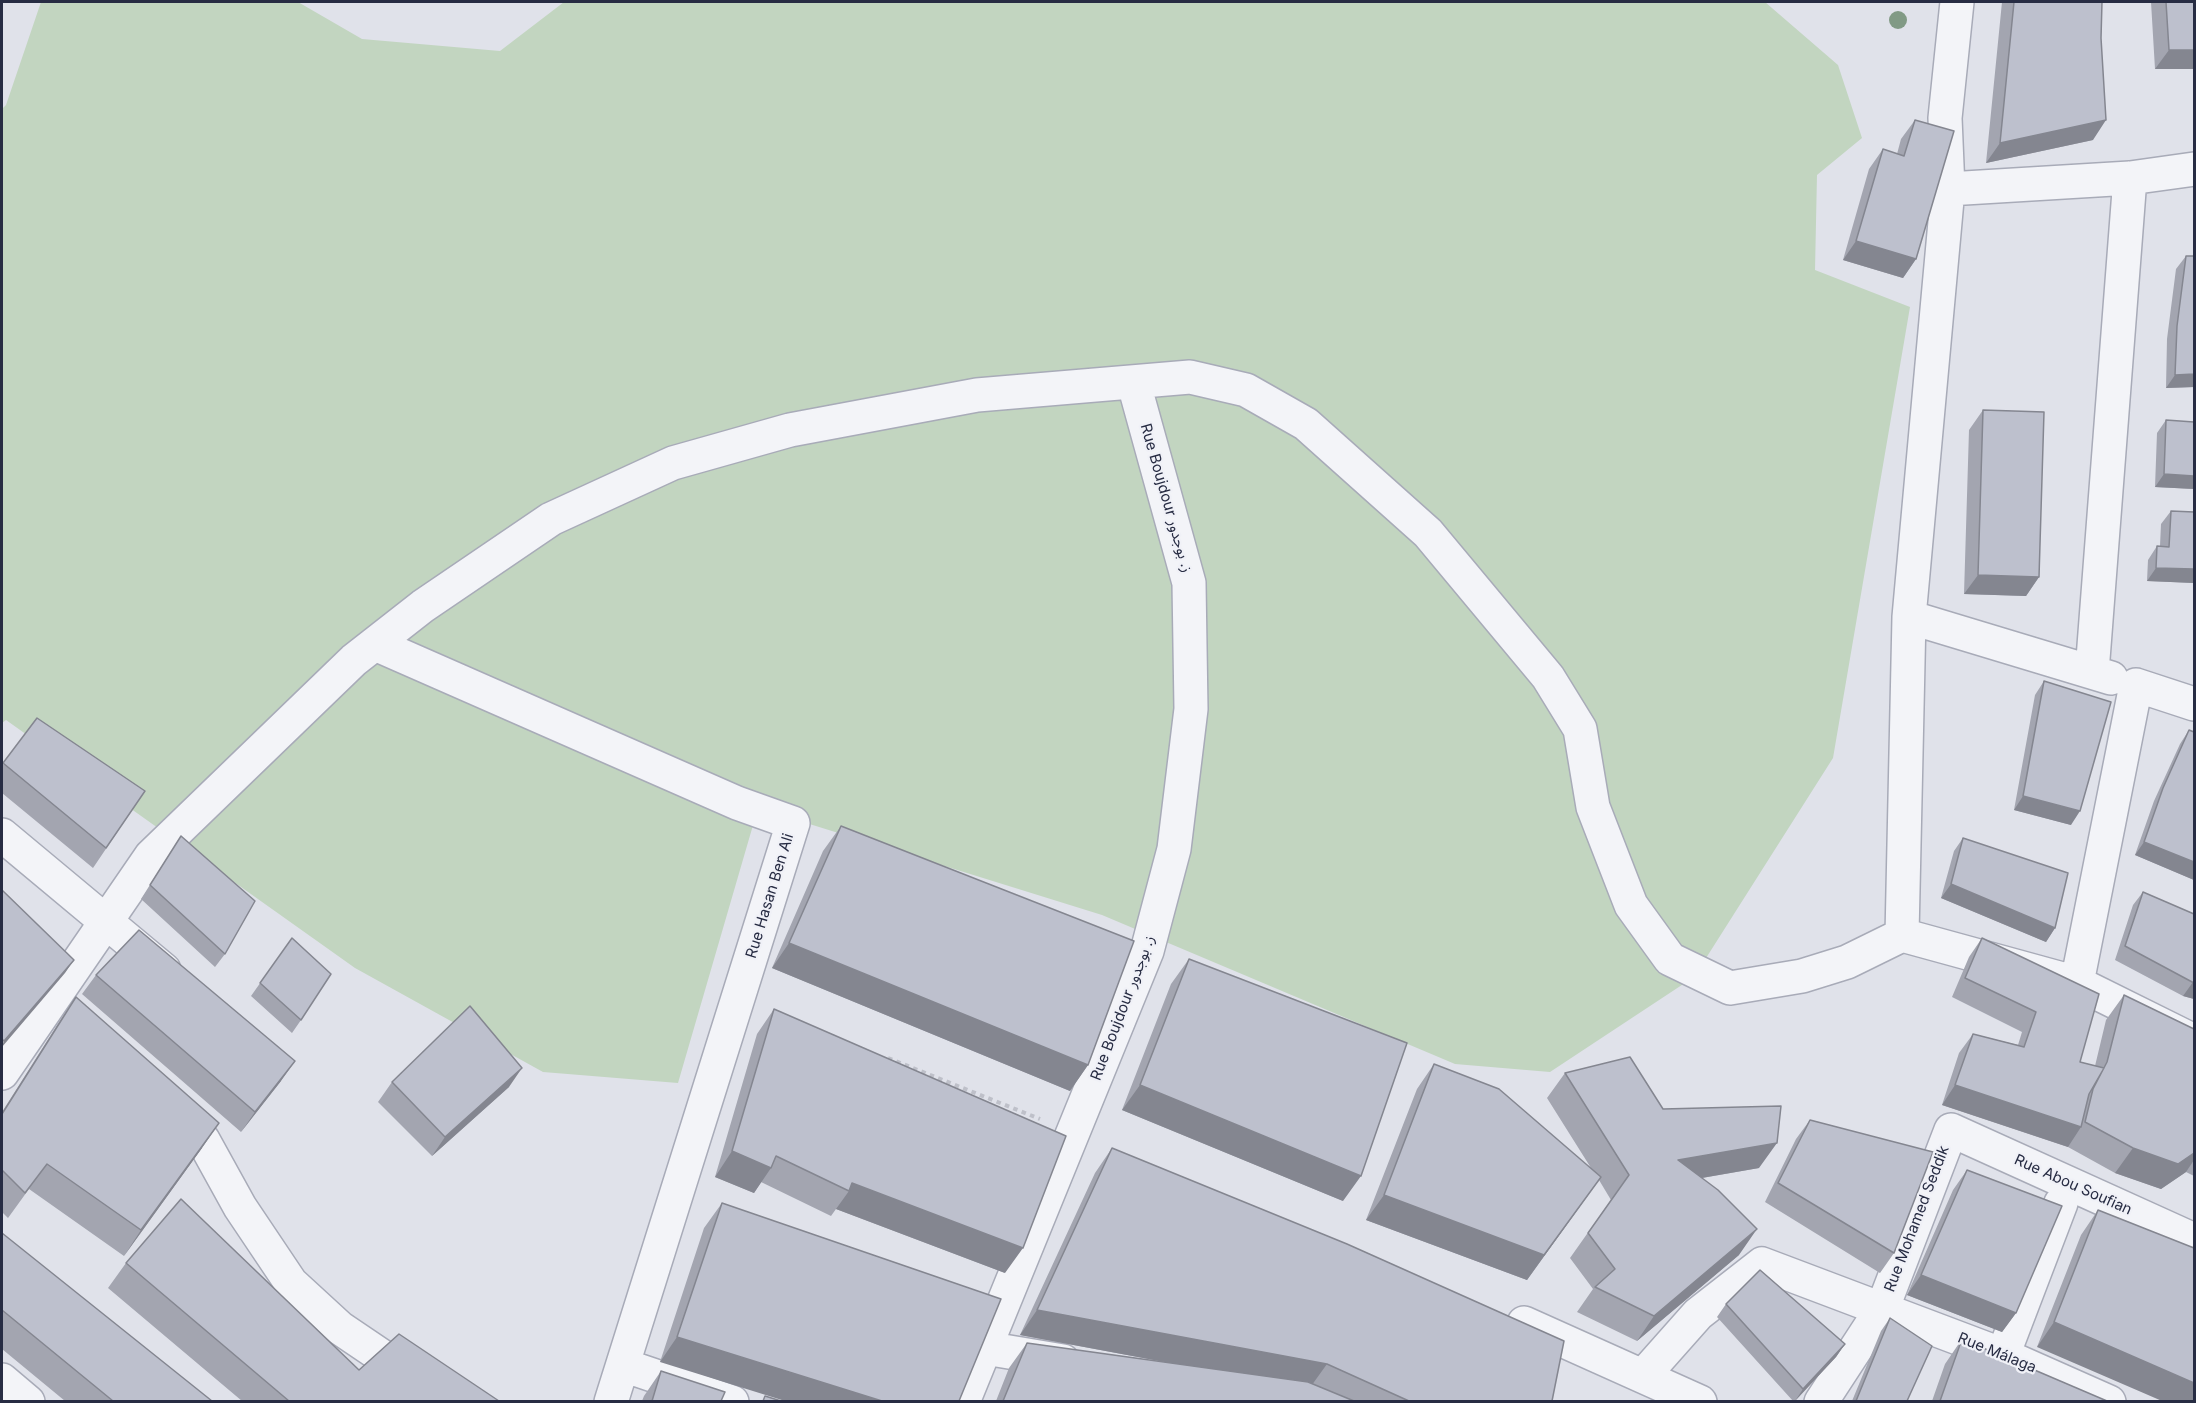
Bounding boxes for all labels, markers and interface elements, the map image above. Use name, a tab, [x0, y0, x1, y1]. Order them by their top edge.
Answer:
street label: Rue Boujdour ز. بوجدور	[1136, 422, 1196, 574]
street label: Rue Hasan Ben Ali	[742, 831, 798, 961]
street label: Rue Boujdour ز. بوجدور	[1087, 933, 1159, 1083]
street label: Rue Mohamed Seddik	[1881, 1143, 1953, 1295]
street label: Rue Abou Soufian	[2011, 1151, 2135, 1219]
street label: Rue Málaga	[1955, 1329, 2039, 1377]

